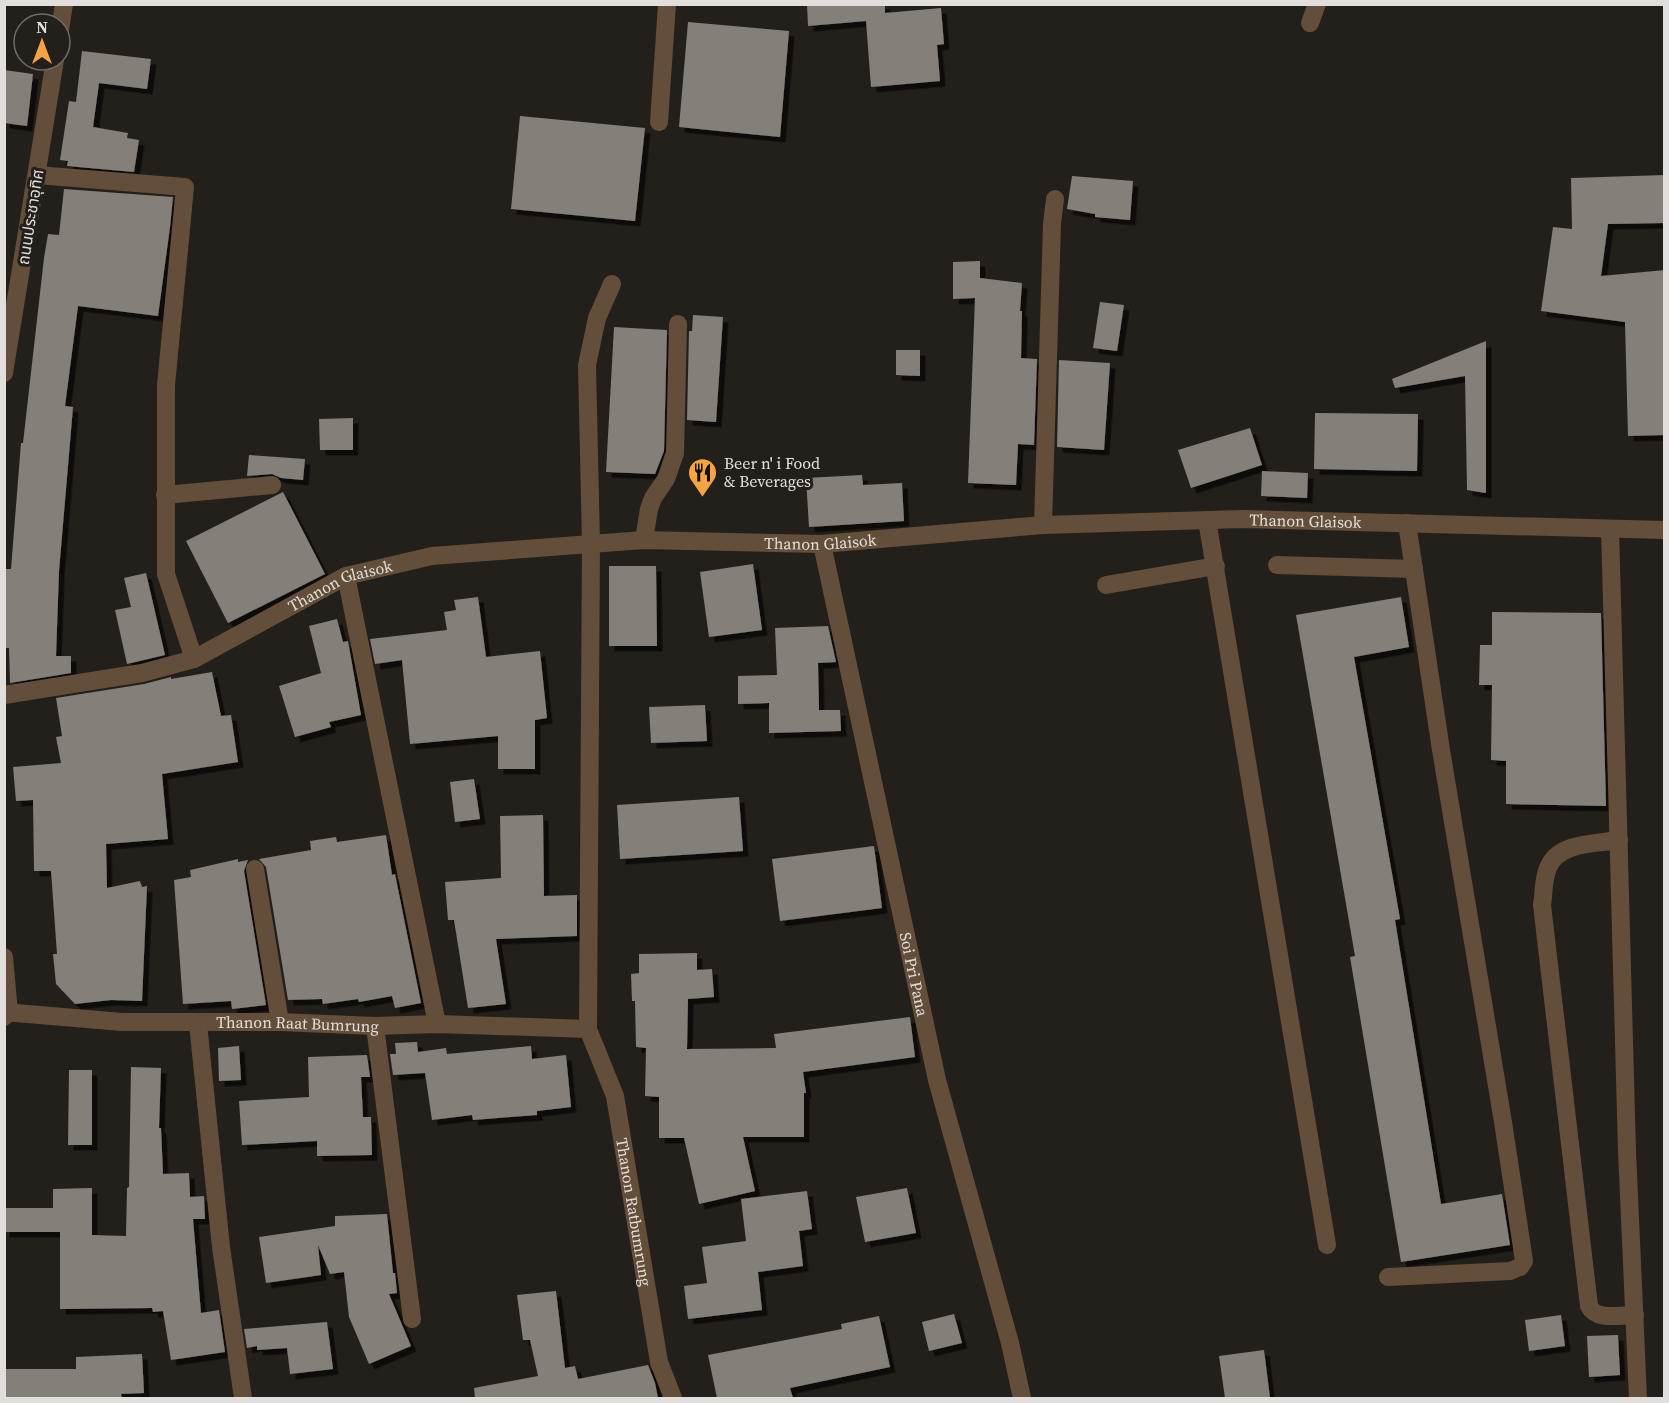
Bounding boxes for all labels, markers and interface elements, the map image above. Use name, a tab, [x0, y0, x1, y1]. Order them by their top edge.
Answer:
north arrow	[12, 12, 72, 72]
text: N	[36, 16, 48, 38]
street label: ถนนประชาอุทิศ	[12, 168, 48, 266]
place label: Beer n' i Food & Beverages	[724, 452, 820, 492]
restaurant icon: Beer n' i Food & Beverages	[687, 456, 719, 498]
street label: Thanon Glaisok	[1249, 508, 1362, 533]
street label: Thanon Glaisok	[764, 528, 877, 555]
street label: Thanon Glaisok	[284, 555, 395, 617]
street label: Soi Pri Pana	[895, 930, 934, 1019]
street label: Thanon Raat Bumrung	[216, 1011, 379, 1037]
street label: Thanon Ratbumrung	[611, 1136, 657, 1288]

